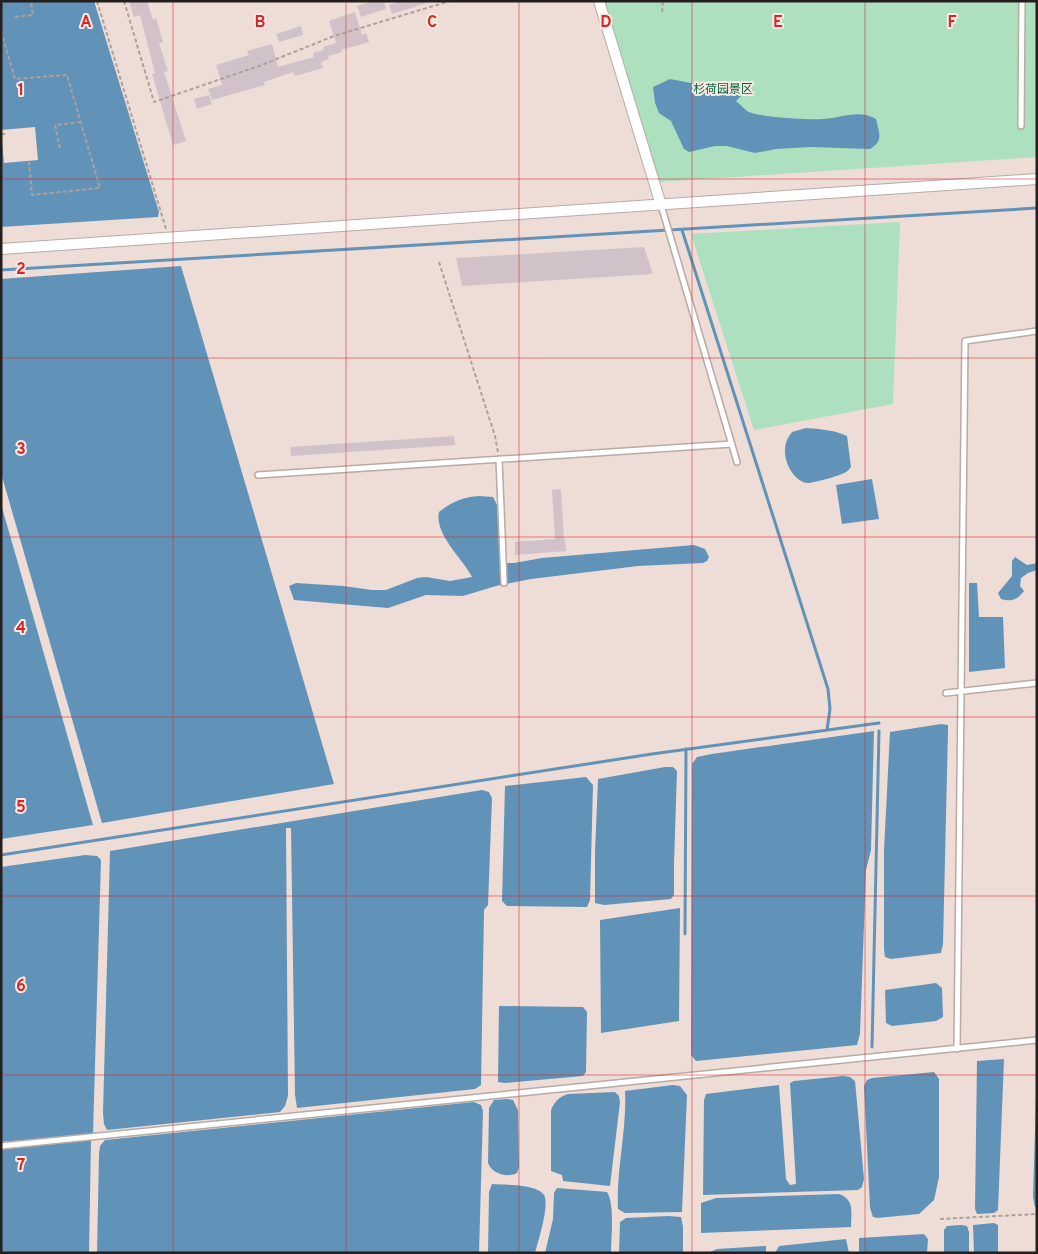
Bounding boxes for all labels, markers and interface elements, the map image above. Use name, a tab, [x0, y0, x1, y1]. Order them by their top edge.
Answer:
text: A	[80, 13, 92, 33]
text: B	[254, 13, 266, 33]
text: C	[427, 13, 437, 33]
text: D	[600, 13, 612, 33]
text: E	[773, 13, 783, 33]
text: F	[947, 13, 957, 33]
text: 1	[18, 81, 24, 101]
park label: 杉荷园景区	[693, 82, 753, 98]
text: 2	[16, 260, 26, 280]
text: 3	[16, 440, 26, 460]
text: 4	[16, 619, 26, 639]
text: 5	[16, 798, 26, 818]
text: 6	[16, 977, 26, 997]
text: 7	[17, 1156, 25, 1176]

